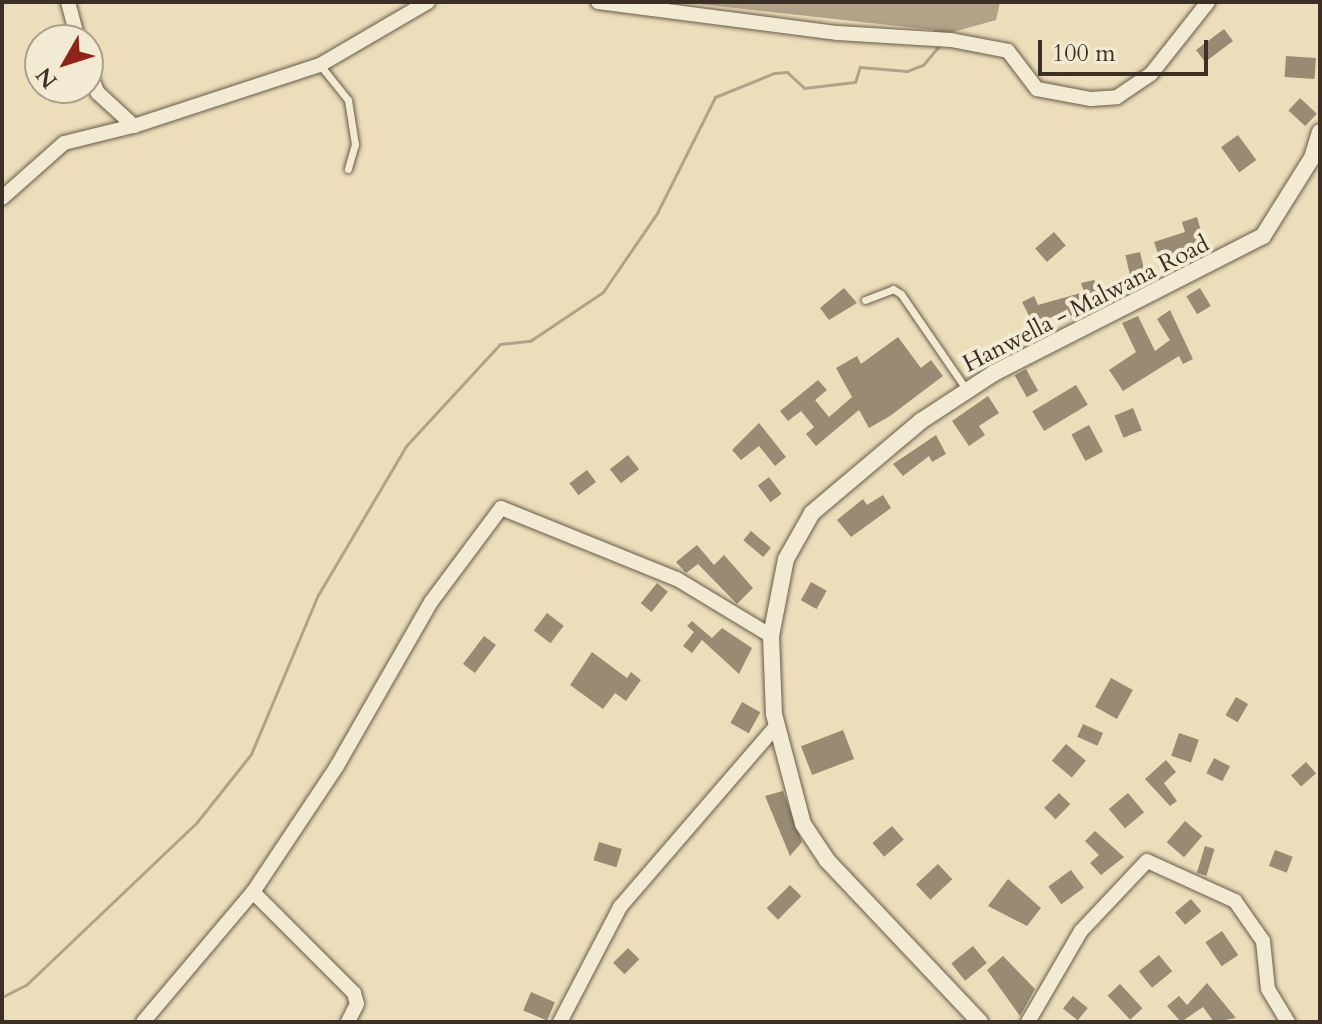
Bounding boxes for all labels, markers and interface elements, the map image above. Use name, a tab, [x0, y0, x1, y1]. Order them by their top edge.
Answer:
north arrow	[24, 24, 104, 104]
scale bar	[1042, 24, 1212, 74]
text: 100 m	[1052, 37, 1116, 70]
text: N	[29, 61, 65, 95]
street label: Hanwella - Malwana Road	[958, 229, 1214, 379]

